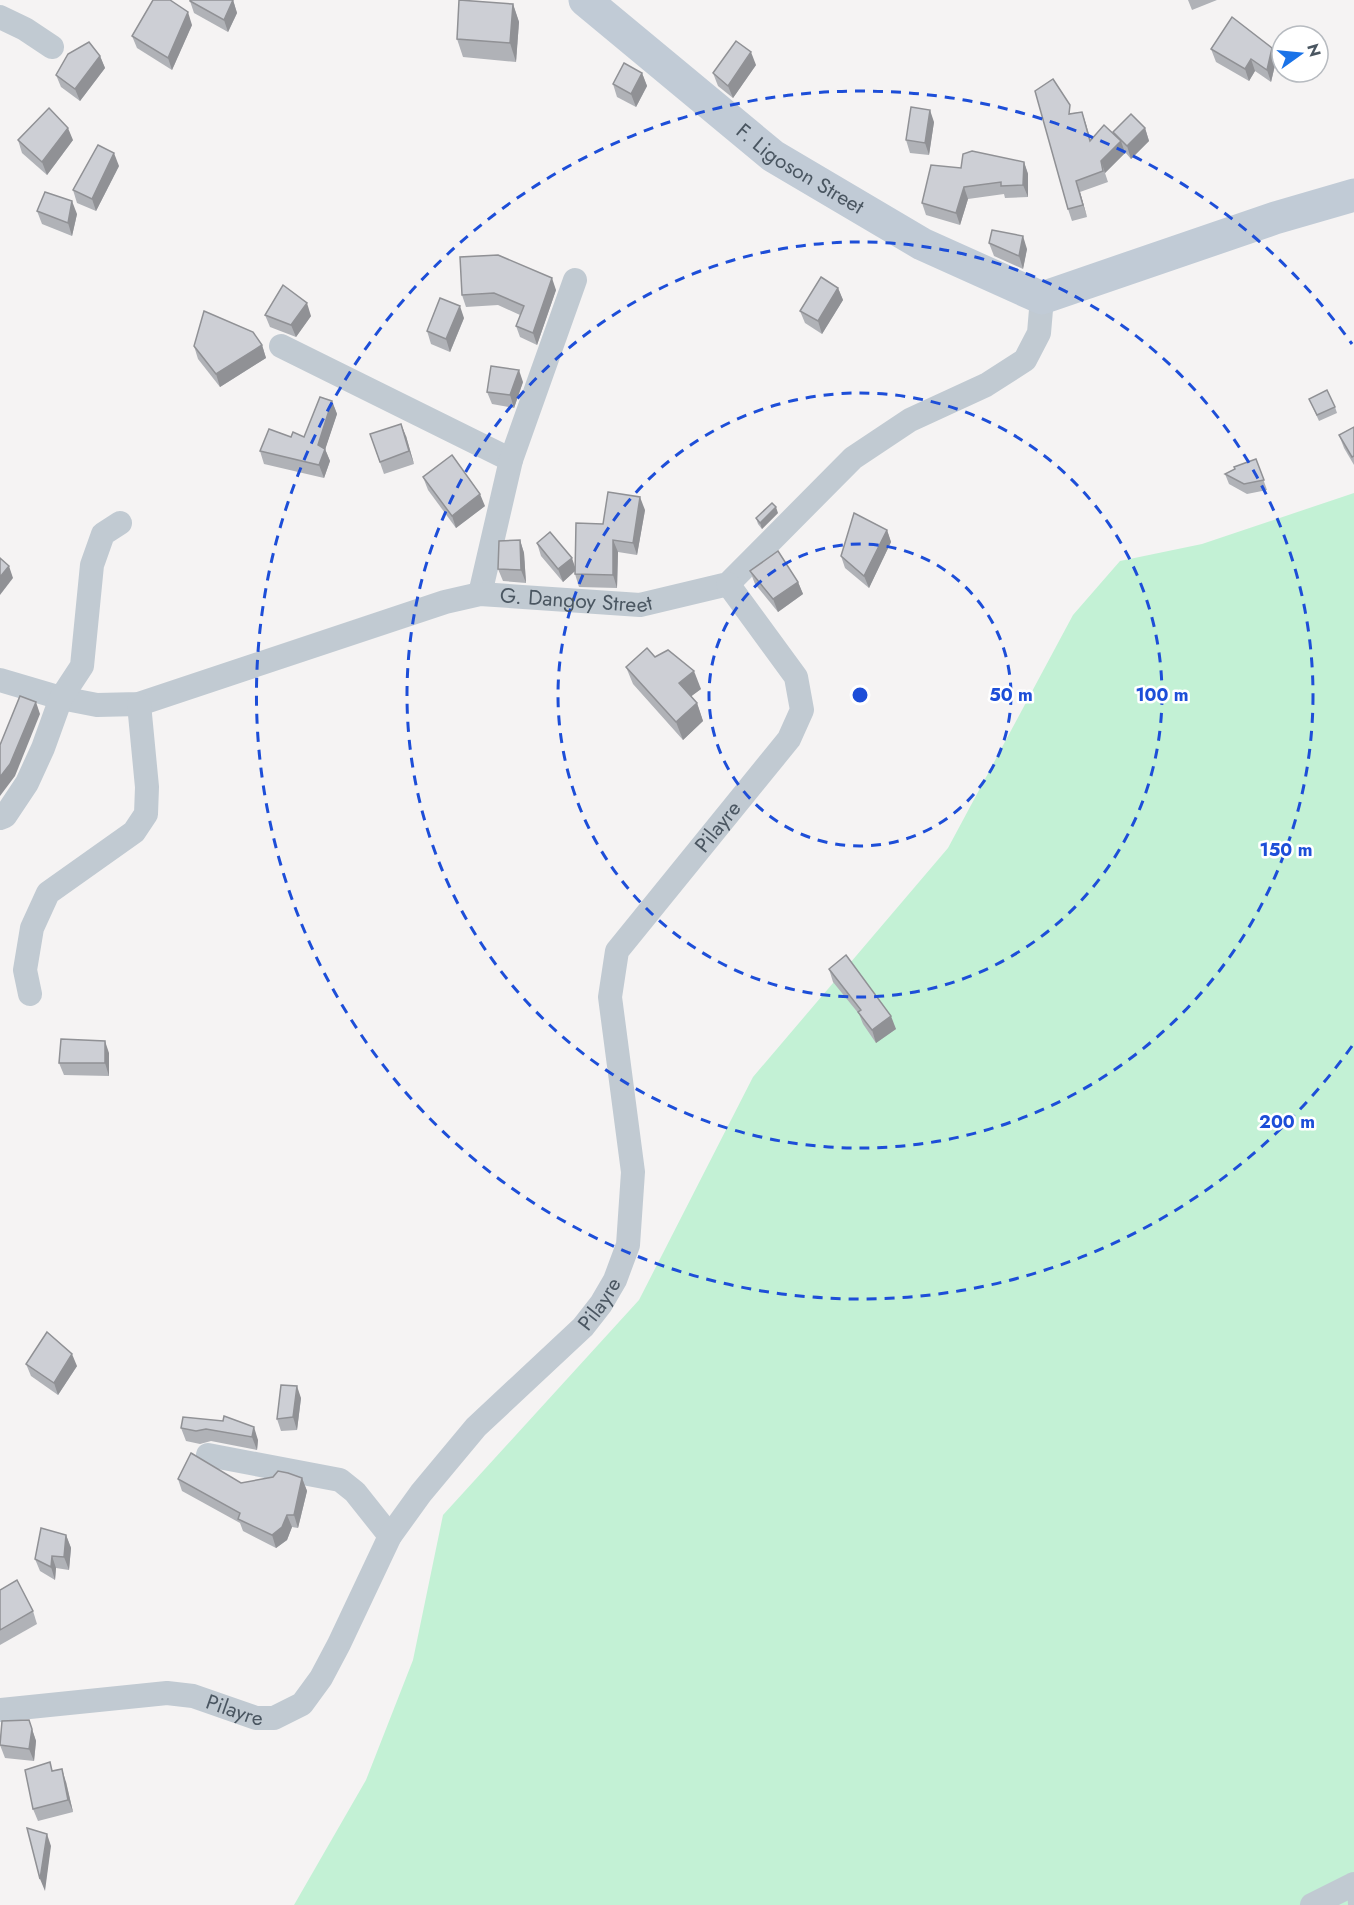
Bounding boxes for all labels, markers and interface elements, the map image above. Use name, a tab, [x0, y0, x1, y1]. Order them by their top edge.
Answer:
north arrow	[1270, 24, 1330, 84]
text: N	[1301, 41, 1327, 59]
street label: F. Ligoson Street	[730, 116, 870, 222]
street label: G. Dangoy Street	[499, 580, 655, 620]
text: 50 m	[989, 682, 1033, 708]
text: 100 m	[1135, 682, 1189, 708]
centre of rings	[850, 685, 870, 705]
street label: Pilayre	[688, 794, 748, 859]
text: 150 m	[1260, 837, 1312, 863]
text: 200 m	[1259, 1109, 1315, 1135]
street label: Pilayre	[571, 1272, 628, 1337]
street label: Pilayre	[202, 1687, 263, 1733]

